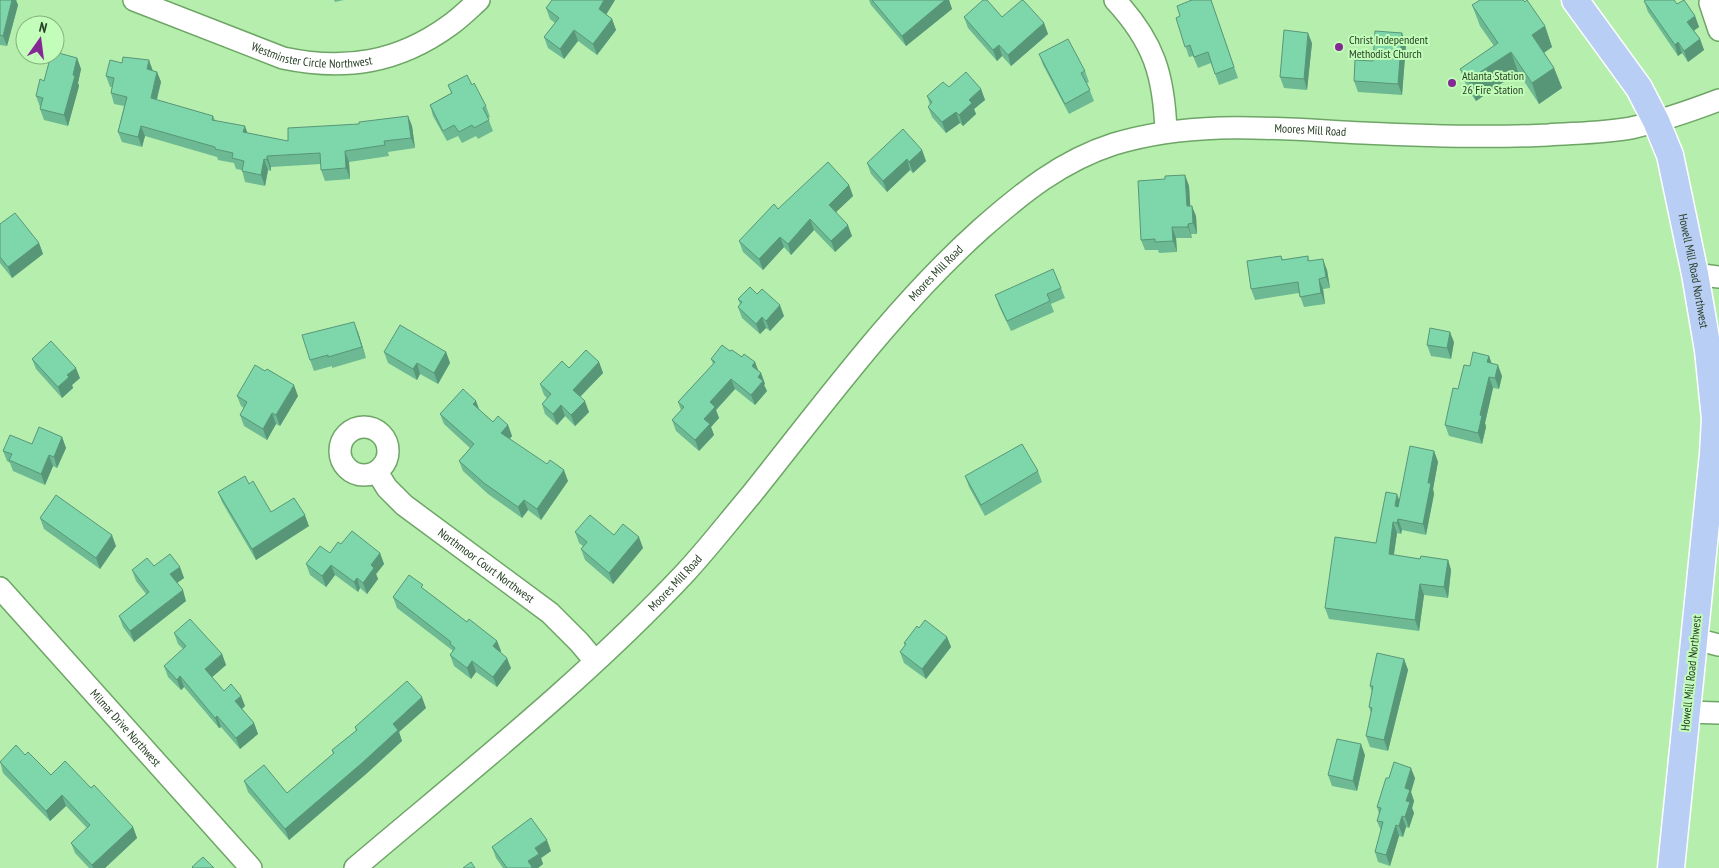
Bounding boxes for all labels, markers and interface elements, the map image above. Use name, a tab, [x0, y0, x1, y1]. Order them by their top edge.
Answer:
north arrow	[15, 15, 65, 65]
text: N	[37, 18, 49, 37]
place label: Christ Independent Methodist Church	[1349, 32, 1429, 61]
street label: Westminster Circle Northwest	[249, 38, 374, 71]
marker: Christ Independent Methodist Church	[1333, 41, 1345, 53]
place label: Atlanta Station 26 Fire Station	[1462, 68, 1524, 97]
marker: Atlanta Station 26 Fire Station	[1446, 77, 1458, 89]
street label: Moores Mill Road	[1274, 120, 1347, 139]
street label: Howell Mill Road Northwest	[1676, 212, 1712, 330]
street label: Moores Mill Road	[905, 242, 966, 304]
street label: Northmoor Court Northwest	[435, 525, 538, 606]
street label: Moores Mill Road	[645, 551, 705, 614]
street label: Howell Mill Road Northwest	[1677, 614, 1704, 731]
street label: Milmar Drive Northwest	[87, 686, 165, 770]

